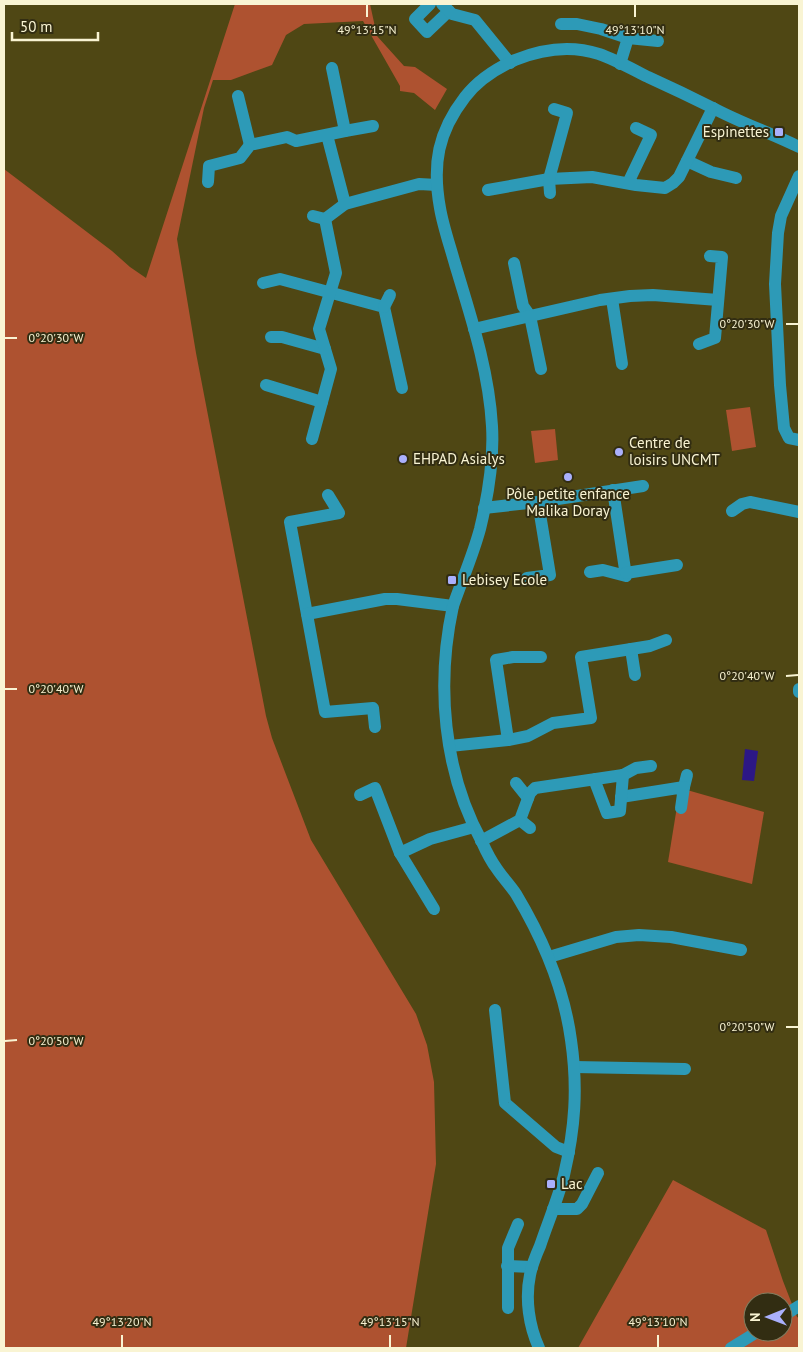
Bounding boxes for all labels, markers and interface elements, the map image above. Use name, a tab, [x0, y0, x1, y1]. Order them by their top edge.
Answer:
scale bar	[12, 10, 99, 42]
text: 50 m	[20, 17, 53, 36]
text: 49°13'15"N	[337, 22, 397, 37]
text: 49°13'10"N	[605, 22, 665, 37]
place label: Espinettes	[703, 122, 769, 141]
marker: Espinettes	[773, 126, 785, 138]
text: 0°20'30"W	[720, 316, 774, 331]
text: 0°20'30"W	[29, 330, 83, 345]
place label: Centre de loisirs UNCMT	[629, 433, 721, 469]
marker: Centre de loisirs UNCMT	[613, 446, 625, 458]
place label: EHPAD Asialys	[413, 449, 505, 468]
marker: EHPAD Asialys	[397, 453, 409, 465]
marker: Pôle petite enfance Malika Doray	[562, 471, 574, 483]
place label: Pôle petite enfance Malika Doray	[506, 484, 630, 520]
place label: Lebisey Ecole	[462, 570, 547, 589]
marker: Lebisey Ecole	[446, 574, 458, 586]
text: 0°20'40"W	[720, 668, 774, 683]
text: 0°20'40"W	[29, 681, 83, 696]
text: 0°20'50"W	[720, 1019, 774, 1034]
text: 0°20'50"W	[29, 1033, 83, 1048]
place label: Lac	[561, 1174, 583, 1193]
marker: Lac	[545, 1178, 557, 1190]
north arrow	[743, 1292, 793, 1342]
text: N	[746, 1312, 764, 1322]
text: 49°13'20"N	[92, 1314, 152, 1329]
text: 49°13'15"N	[360, 1314, 420, 1329]
text: 49°13'10"N	[628, 1314, 688, 1329]

